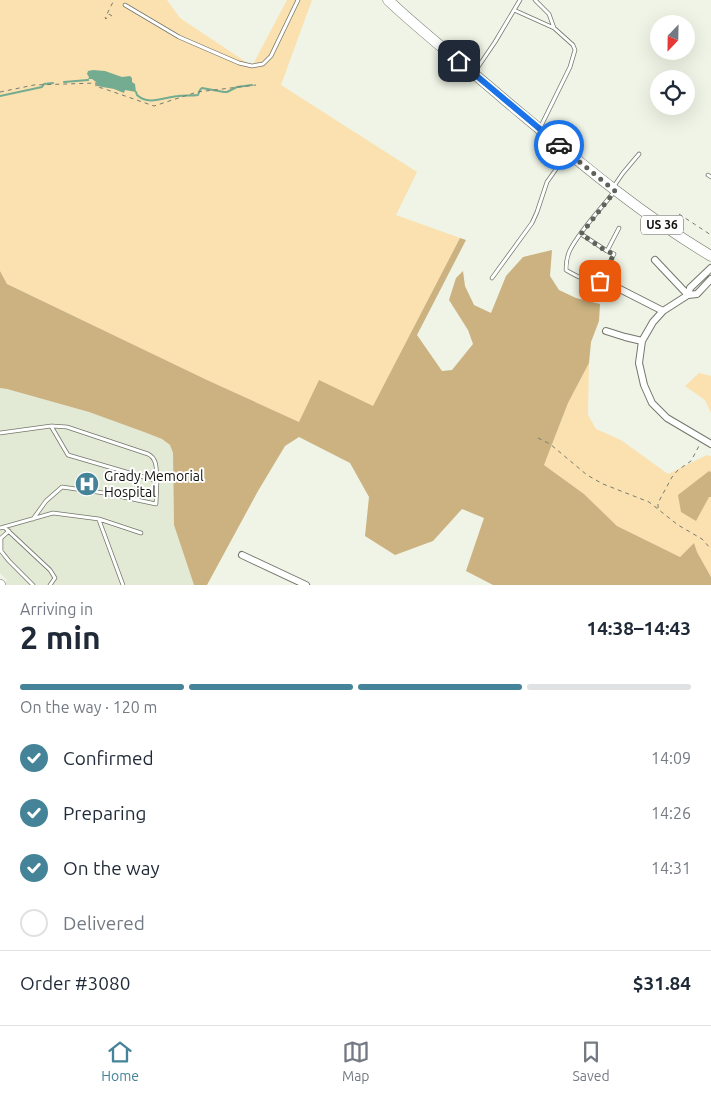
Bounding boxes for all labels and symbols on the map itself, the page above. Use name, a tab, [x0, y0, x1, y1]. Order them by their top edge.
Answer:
north arrow	[650, 15, 695, 60]
pin	[438, 40, 480, 82]
courier	[534, 120, 584, 170]
road number: US 36	[641, 216, 683, 234]
pin	[579, 260, 621, 302]
place label: Grady Memorial Hospital	[104, 468, 204, 500]
hospital icon: Grady Memorial Hospital	[74, 471, 100, 497]

